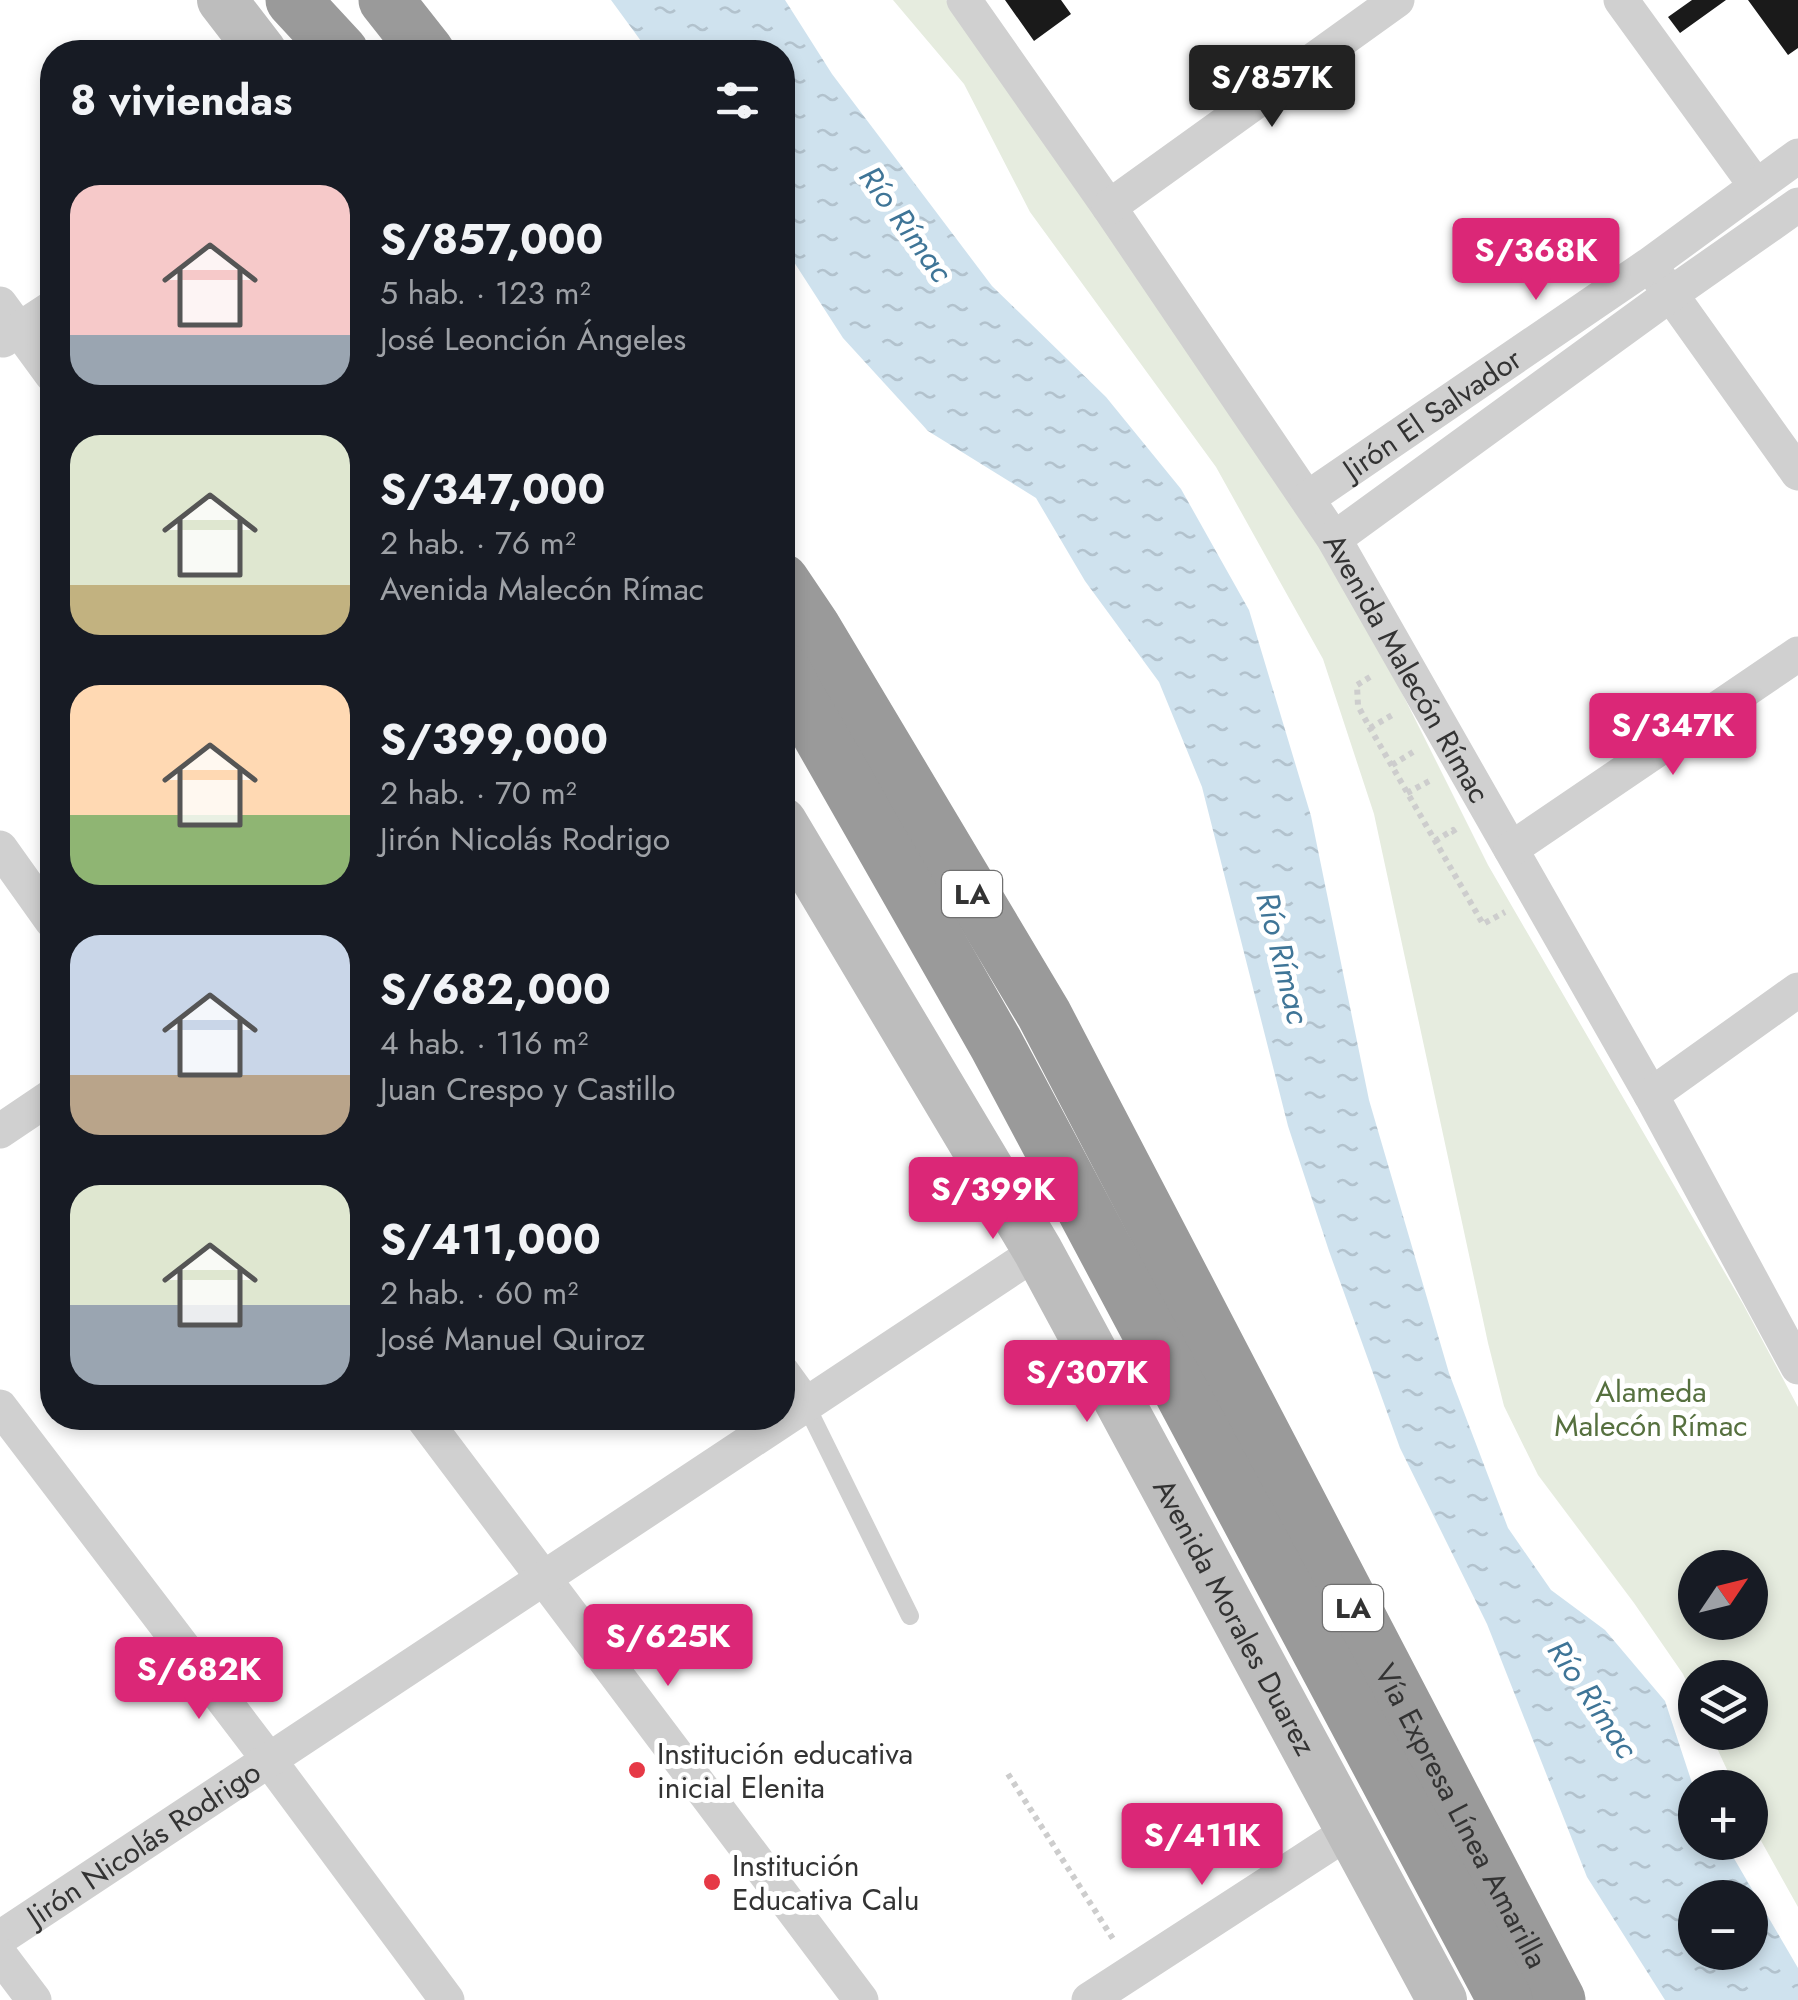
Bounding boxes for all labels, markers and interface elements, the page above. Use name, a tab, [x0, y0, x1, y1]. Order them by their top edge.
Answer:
pin: S/857K	[1191, 45, 1353, 130]
text: S/857K	[1211, 54, 1333, 100]
text: 8 viviendas	[70, 70, 292, 131]
icon: filters	[710, 73, 765, 128]
water label: Río Rímac	[848, 156, 964, 292]
text: S/857,000	[380, 209, 603, 270]
pin: S/368K	[1455, 218, 1617, 303]
icon: home	[150, 225, 270, 345]
text: S/368K	[1474, 227, 1598, 273]
text: 5 hab. · 123 m²	[380, 270, 591, 316]
text: José Leonción Ángeles	[380, 316, 686, 362]
street label: Jirón El Salvador	[1331, 337, 1530, 492]
text: S/347,000	[380, 459, 605, 520]
icon: home	[150, 475, 270, 595]
text: 2 hab. · 76 m²	[380, 520, 576, 566]
street label: Avenida Malecón Rímac	[1313, 525, 1501, 810]
text: Avenida Malecón Rímac	[380, 566, 704, 612]
pin: S/347K	[1592, 693, 1754, 778]
text: S/347K	[1611, 702, 1735, 748]
text: S/399,000	[380, 709, 608, 770]
icon: home	[150, 725, 270, 845]
text: 2 hab. · 70 m²	[380, 770, 577, 816]
text: Jirón Nicolás Rodrigo	[380, 816, 670, 862]
road number: LA	[942, 871, 1002, 917]
water label: Río Rímac	[1244, 887, 1322, 1029]
text: S/682,000	[380, 959, 611, 1020]
icon: home	[150, 975, 270, 1095]
text: 4 hab. · 116 m²	[380, 1020, 588, 1066]
text: Juan Crespo y Castillo	[380, 1066, 675, 1112]
pin: S/399K	[912, 1157, 1074, 1242]
text: S/399K	[931, 1166, 1055, 1212]
text: S/411,000	[380, 1209, 601, 1270]
icon: home	[150, 1225, 270, 1345]
text: 2 hab. · 60 m²	[380, 1270, 578, 1316]
text: José Manuel Quiroz	[380, 1316, 645, 1362]
pin: S/307K	[1006, 1340, 1168, 1425]
text: S/307K	[1026, 1349, 1148, 1395]
park label: Alameda Malecón Rímac	[1554, 1370, 1748, 1447]
street label: Avenida Morales Duarez	[1143, 1471, 1328, 1763]
north arrow	[1678, 1550, 1768, 1640]
map controls	[1678, 1550, 1768, 1970]
road number: LA	[1323, 1585, 1383, 1631]
pin: S/625K	[587, 1604, 749, 1689]
text: S/625K	[606, 1613, 730, 1659]
water label: Río Rímac	[1536, 1630, 1650, 1768]
pin: S/682K	[118, 1637, 280, 1722]
text: S/682K	[137, 1646, 261, 1692]
street label: Vía Expresa Línea Amarilla	[1365, 1656, 1559, 1975]
button: layers	[1678, 1660, 1768, 1750]
place label: Institución educativa inicial Elenita	[657, 1732, 913, 1809]
street label: Jirón Nicolás Rodrigo	[15, 1750, 269, 1938]
marker: Institución educativa inicial Elenita	[626, 1759, 648, 1781]
button: +	[1678, 1770, 1768, 1860]
pin: S/411K	[1121, 1803, 1283, 1888]
text: S/411K	[1144, 1812, 1260, 1858]
place label: Institución Educativa Calu	[732, 1844, 919, 1921]
marker: Institución Educativa Calu	[701, 1871, 723, 1893]
button: −	[1678, 1880, 1768, 1970]

